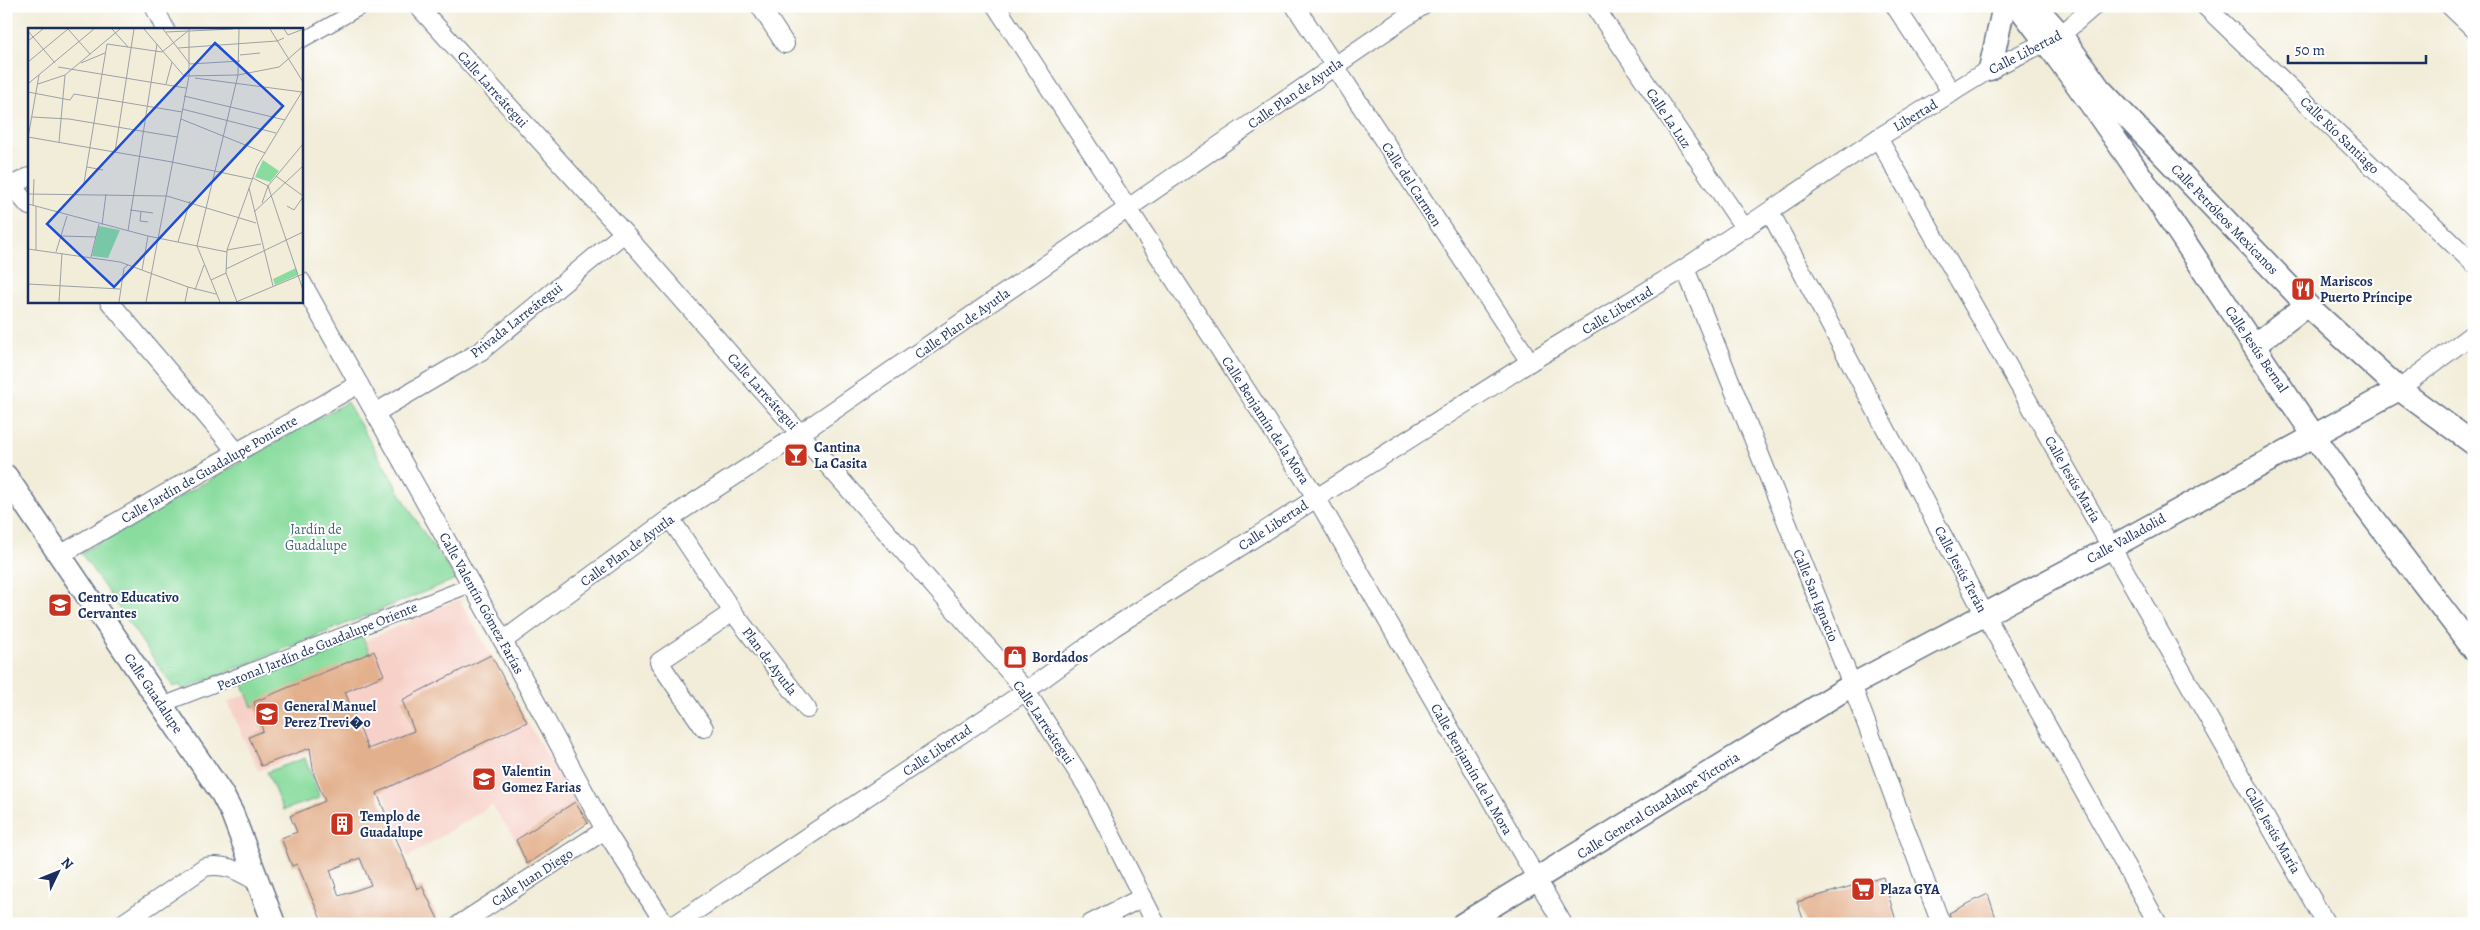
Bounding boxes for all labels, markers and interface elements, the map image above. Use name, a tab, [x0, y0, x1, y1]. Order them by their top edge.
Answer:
street label: Calle Libertad	[1985, 26, 2065, 79]
inset map	[28, 28, 302, 302]
scale bar	[2288, 32, 2425, 64]
text: 50 m	[2295, 40, 2325, 60]
street label: Calle Larreátegui	[453, 47, 532, 132]
street label: Calle Plan de Ayutla	[1244, 53, 1347, 133]
street label: Calle La Luz	[1642, 85, 1696, 152]
street label: Calle Río Santiago	[2296, 93, 2384, 178]
street label: Libertad	[1890, 95, 1941, 136]
street label: Calle del Carmen	[1377, 138, 1446, 231]
street label: Calle Petróleos Mexicanos	[2167, 160, 2283, 279]
place label: Mariscos Puerto Príncipe	[2320, 272, 2413, 307]
restaurant icon: Mariscos Puerto Príncipe	[2290, 276, 2316, 302]
street label: Privada Larreátegui	[466, 278, 567, 363]
street label: Calle Libertad	[1578, 282, 1657, 339]
street label: Calle Plan de Ayutla	[911, 283, 1014, 363]
street label: Calle Jesús Bernal	[2221, 302, 2293, 397]
street label: Calle Larreátegui	[723, 349, 802, 434]
street label: Calle Benjamín de la Mora	[1217, 353, 1314, 488]
street label: Calle Jardín de Guadalupe Poniente	[118, 411, 301, 528]
street label: Calle Jesús María	[2040, 432, 2105, 526]
place label: Cantina La Casita	[814, 438, 867, 473]
bar icon: Cantina La Casita	[783, 442, 809, 468]
street label: Calle Libertad	[1235, 496, 1312, 555]
street label: Calle Plan de Ayutla	[576, 509, 679, 591]
street label: Calle Valladolid	[2083, 509, 2170, 568]
park label: Jardín de Guadalupe	[285, 520, 347, 555]
street label: Calle Jesús Terán	[1930, 523, 1992, 616]
street label: Calle Valentín Gómez Farías	[435, 529, 528, 677]
street label: Calle San Ignacio	[1788, 546, 1843, 644]
place label: Centro Educativo Cervantes	[78, 588, 179, 623]
school or university icon: Centro Educativo Cervantes	[47, 592, 73, 618]
street label: Peatonal Jardín de Guadalupe Oriente	[214, 597, 420, 695]
street label: Plan de Ayutla	[738, 623, 802, 700]
shop icon: Bordados	[1002, 644, 1028, 670]
place label: Bordados	[1032, 648, 1089, 667]
street label: Calle Guadalupe	[120, 649, 187, 737]
street label: Calle Larreátegui	[1008, 677, 1079, 768]
place label: General Manuel Perez Trevi�o	[284, 697, 377, 732]
street label: Calle Benjamín de la Mora	[1426, 700, 1517, 839]
school or university icon: General Manuel Perez Trevi�o	[254, 701, 280, 727]
street label: Calle Libertad	[899, 720, 976, 781]
street label: Calle General Guadalupe Victoria	[1573, 747, 1744, 863]
place label: Valentin Gomez Farias	[501, 762, 581, 797]
school or university icon: Valentin Gomez Farias	[471, 766, 497, 792]
street label: Calle Jesús María	[2240, 783, 2305, 877]
place label: Templo de Guadalupe	[360, 807, 423, 842]
building icon: Templo de Guadalupe	[329, 811, 355, 837]
street label: Calle Juan Diego	[488, 844, 577, 911]
north arrow	[32, 848, 82, 898]
text: N	[57, 853, 78, 874]
supermarket icon: Plaza GYA	[1850, 876, 1876, 902]
place label: Plaza GYA	[1880, 880, 1940, 899]

